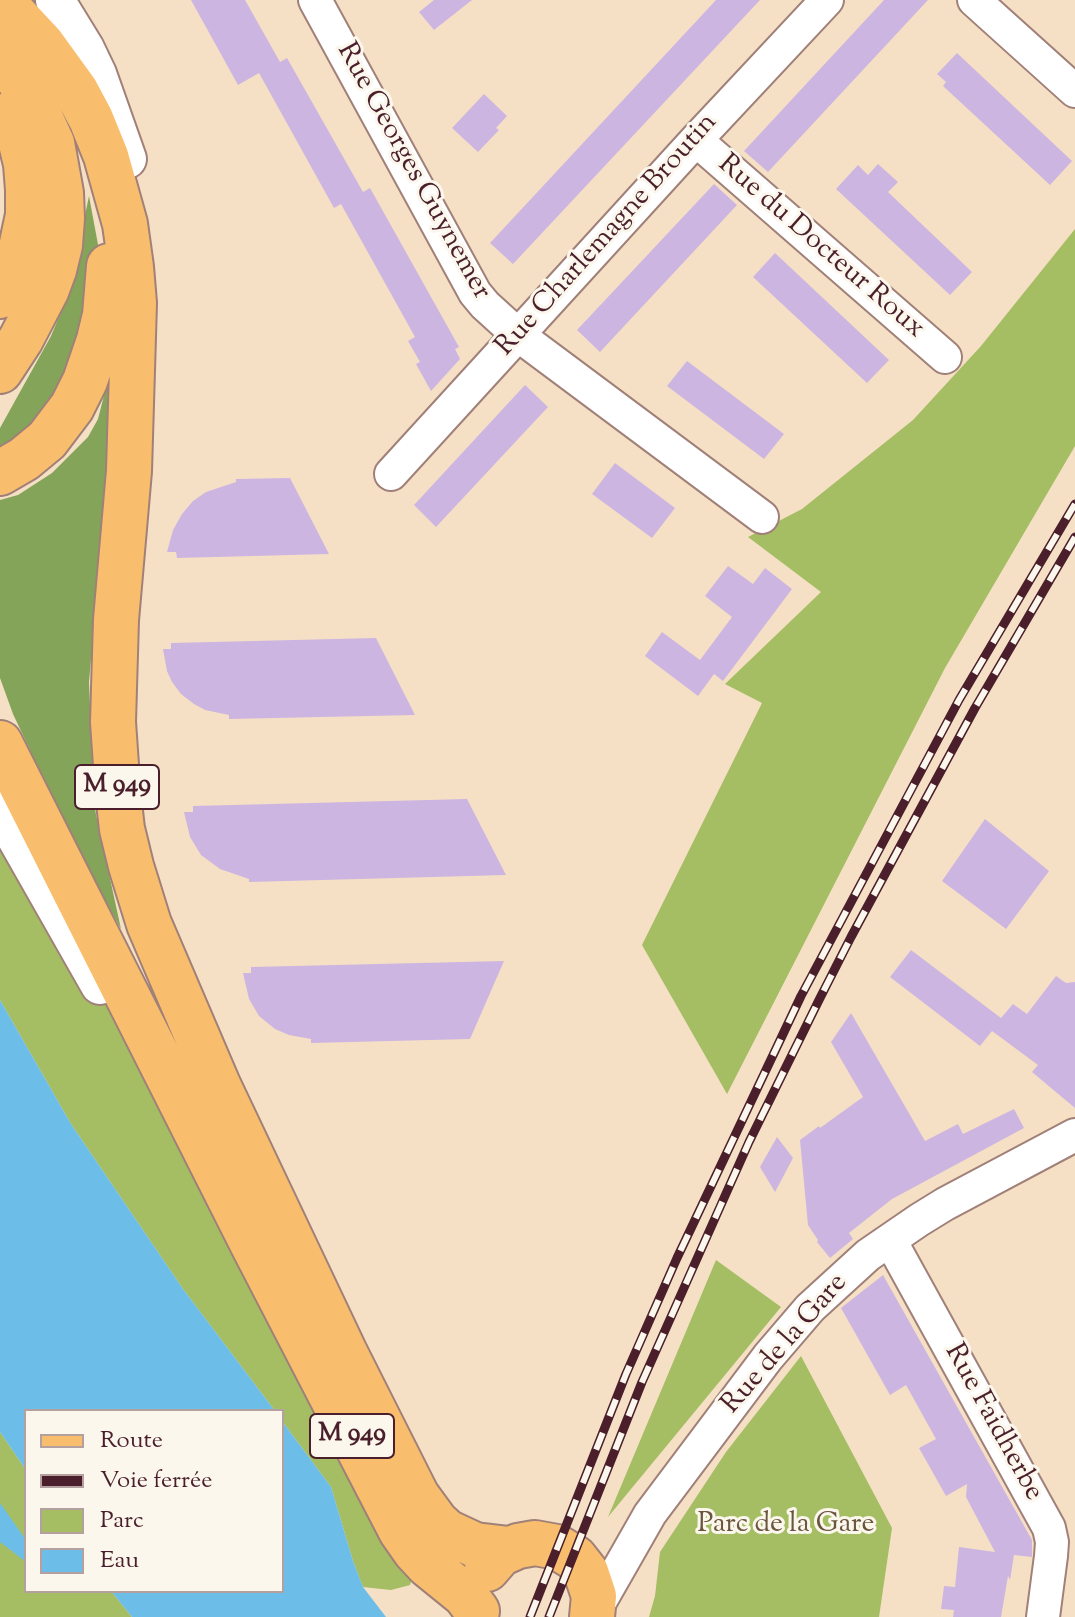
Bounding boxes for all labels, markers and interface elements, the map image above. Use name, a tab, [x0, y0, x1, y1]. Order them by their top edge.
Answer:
street label: Rue Georges Guynemer	[327, 38, 497, 306]
street label: Rue Charlemagne Broutin	[490, 108, 726, 364]
street label: Rue du Docteur Roux	[710, 149, 930, 347]
road number: M 949	[75, 765, 159, 809]
street label: Rue de la Gare	[716, 1268, 856, 1422]
street label: Rue Faidherbe	[935, 1339, 1049, 1507]
legend	[24, 1409, 284, 1593]
road number: M 949	[310, 1414, 394, 1458]
text: Route	[100, 1424, 163, 1458]
text: Voie ferrée	[100, 1464, 213, 1498]
text: Parc	[100, 1504, 144, 1538]
park label: Parc de la Gare	[697, 1509, 875, 1543]
text: Eau	[100, 1544, 139, 1578]

